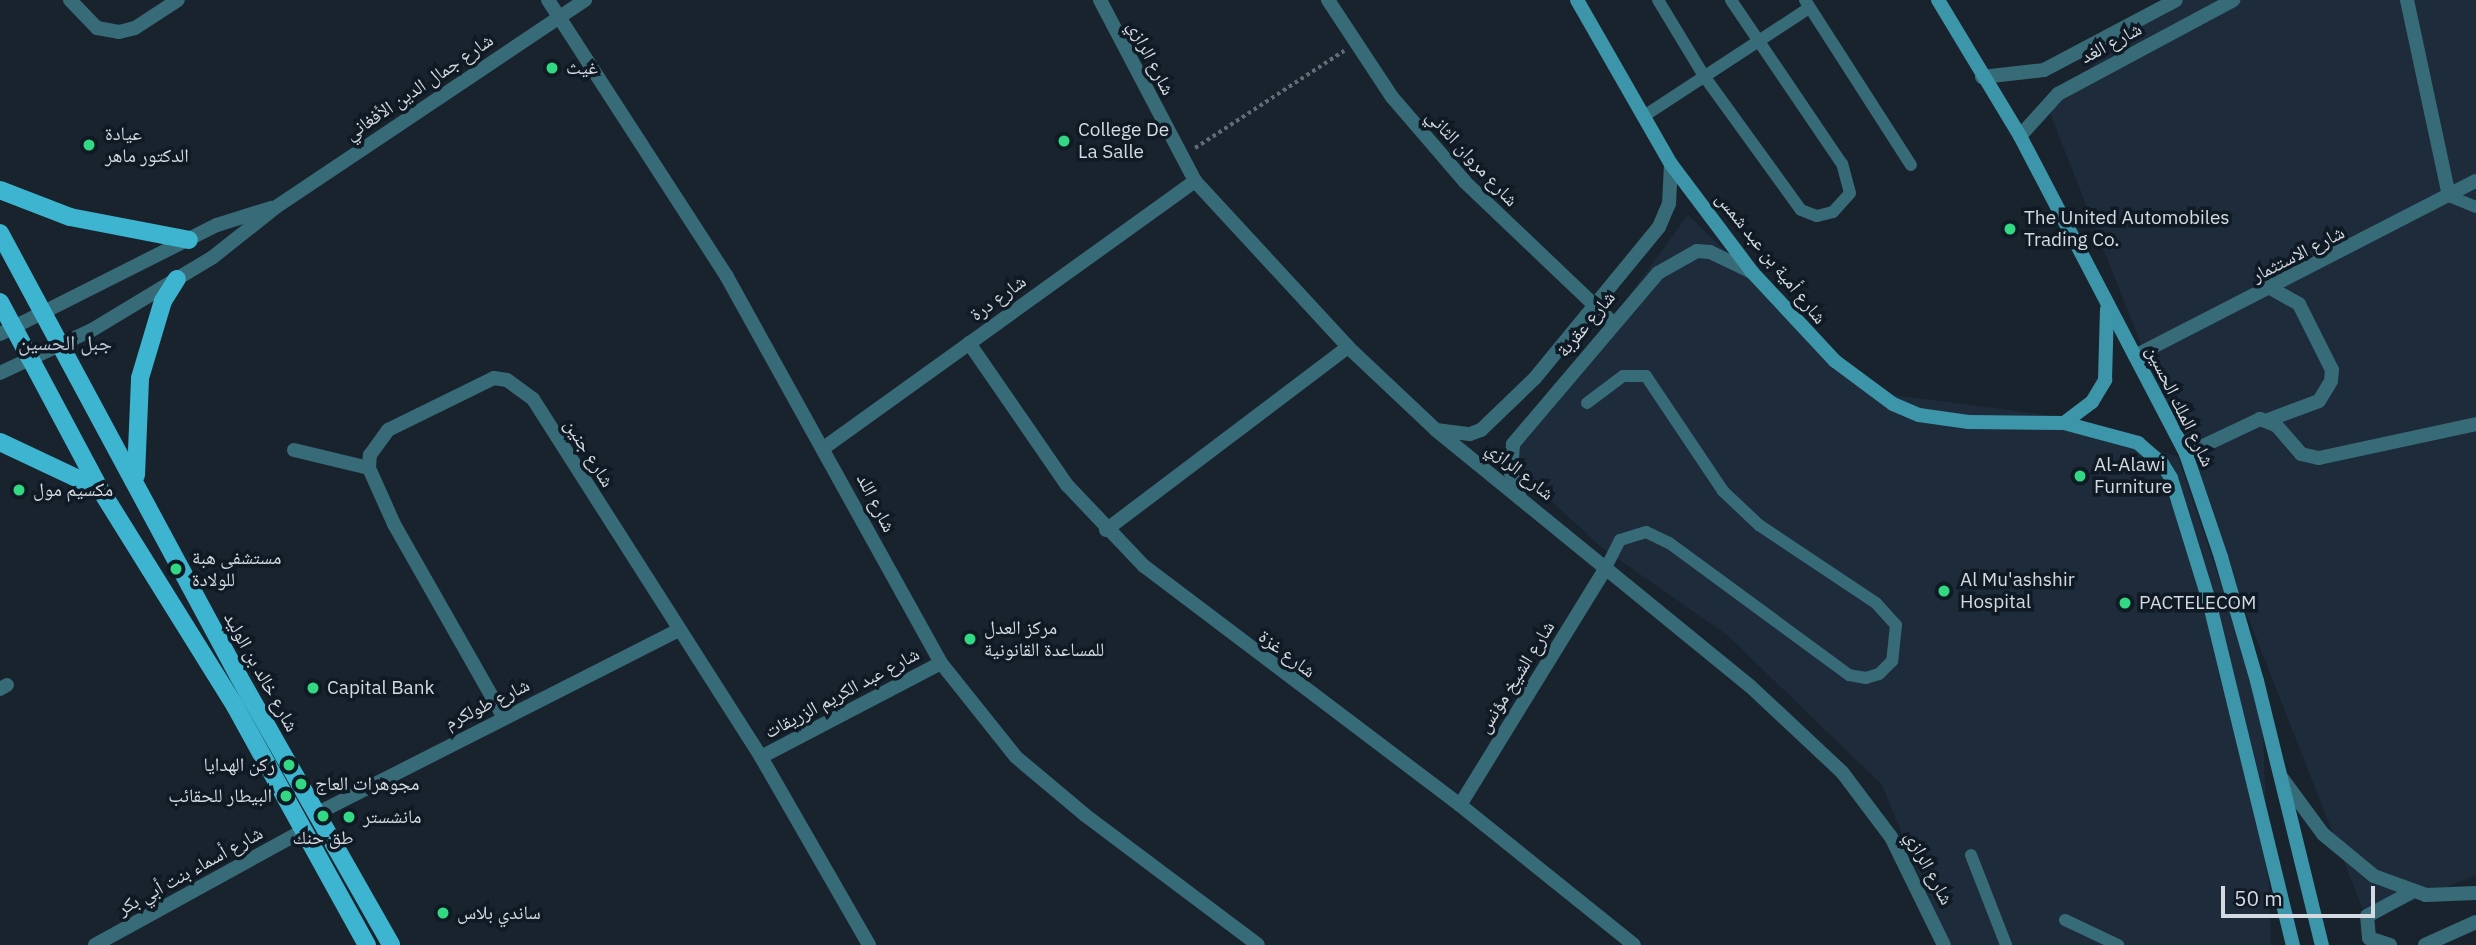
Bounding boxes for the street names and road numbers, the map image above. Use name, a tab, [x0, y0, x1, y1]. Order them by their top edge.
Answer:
street label: شارع الرازي	[1123, 17, 1179, 99]
street label: شارع الغد	[2076, 17, 2146, 69]
street label: شارع جمال الدين الأفغاني	[340, 29, 498, 145]
street label: شارع مروان الثاني	[1421, 105, 1523, 211]
street label: شارع أمية بن عبد شمس	[1711, 188, 1831, 328]
street label: شارع الاستثمار	[2248, 221, 2348, 287]
street label: شارع درة	[966, 270, 1030, 326]
street label: شارع عقربة	[1552, 286, 1620, 362]
street label: شارع الملك الحسين	[2141, 342, 2219, 470]
street label: شارع جنين	[559, 415, 619, 491]
street label: شارع الرازي	[1482, 437, 1558, 505]
street label: شارع اللد	[852, 470, 900, 536]
street label: شارع خالد بن الوليد	[219, 608, 303, 736]
street label: شارع الشيخ مؤنس	[1472, 617, 1560, 737]
street label: شارع غزة	[1254, 625, 1320, 683]
street label: شارع عبد الكريم الزريقات	[761, 643, 923, 743]
street label: شارع طولكرم	[441, 674, 533, 734]
street label: شارع أسماء بنت أبي بكر	[113, 822, 267, 920]
street label: شارع الرازي	[1900, 827, 1958, 909]

